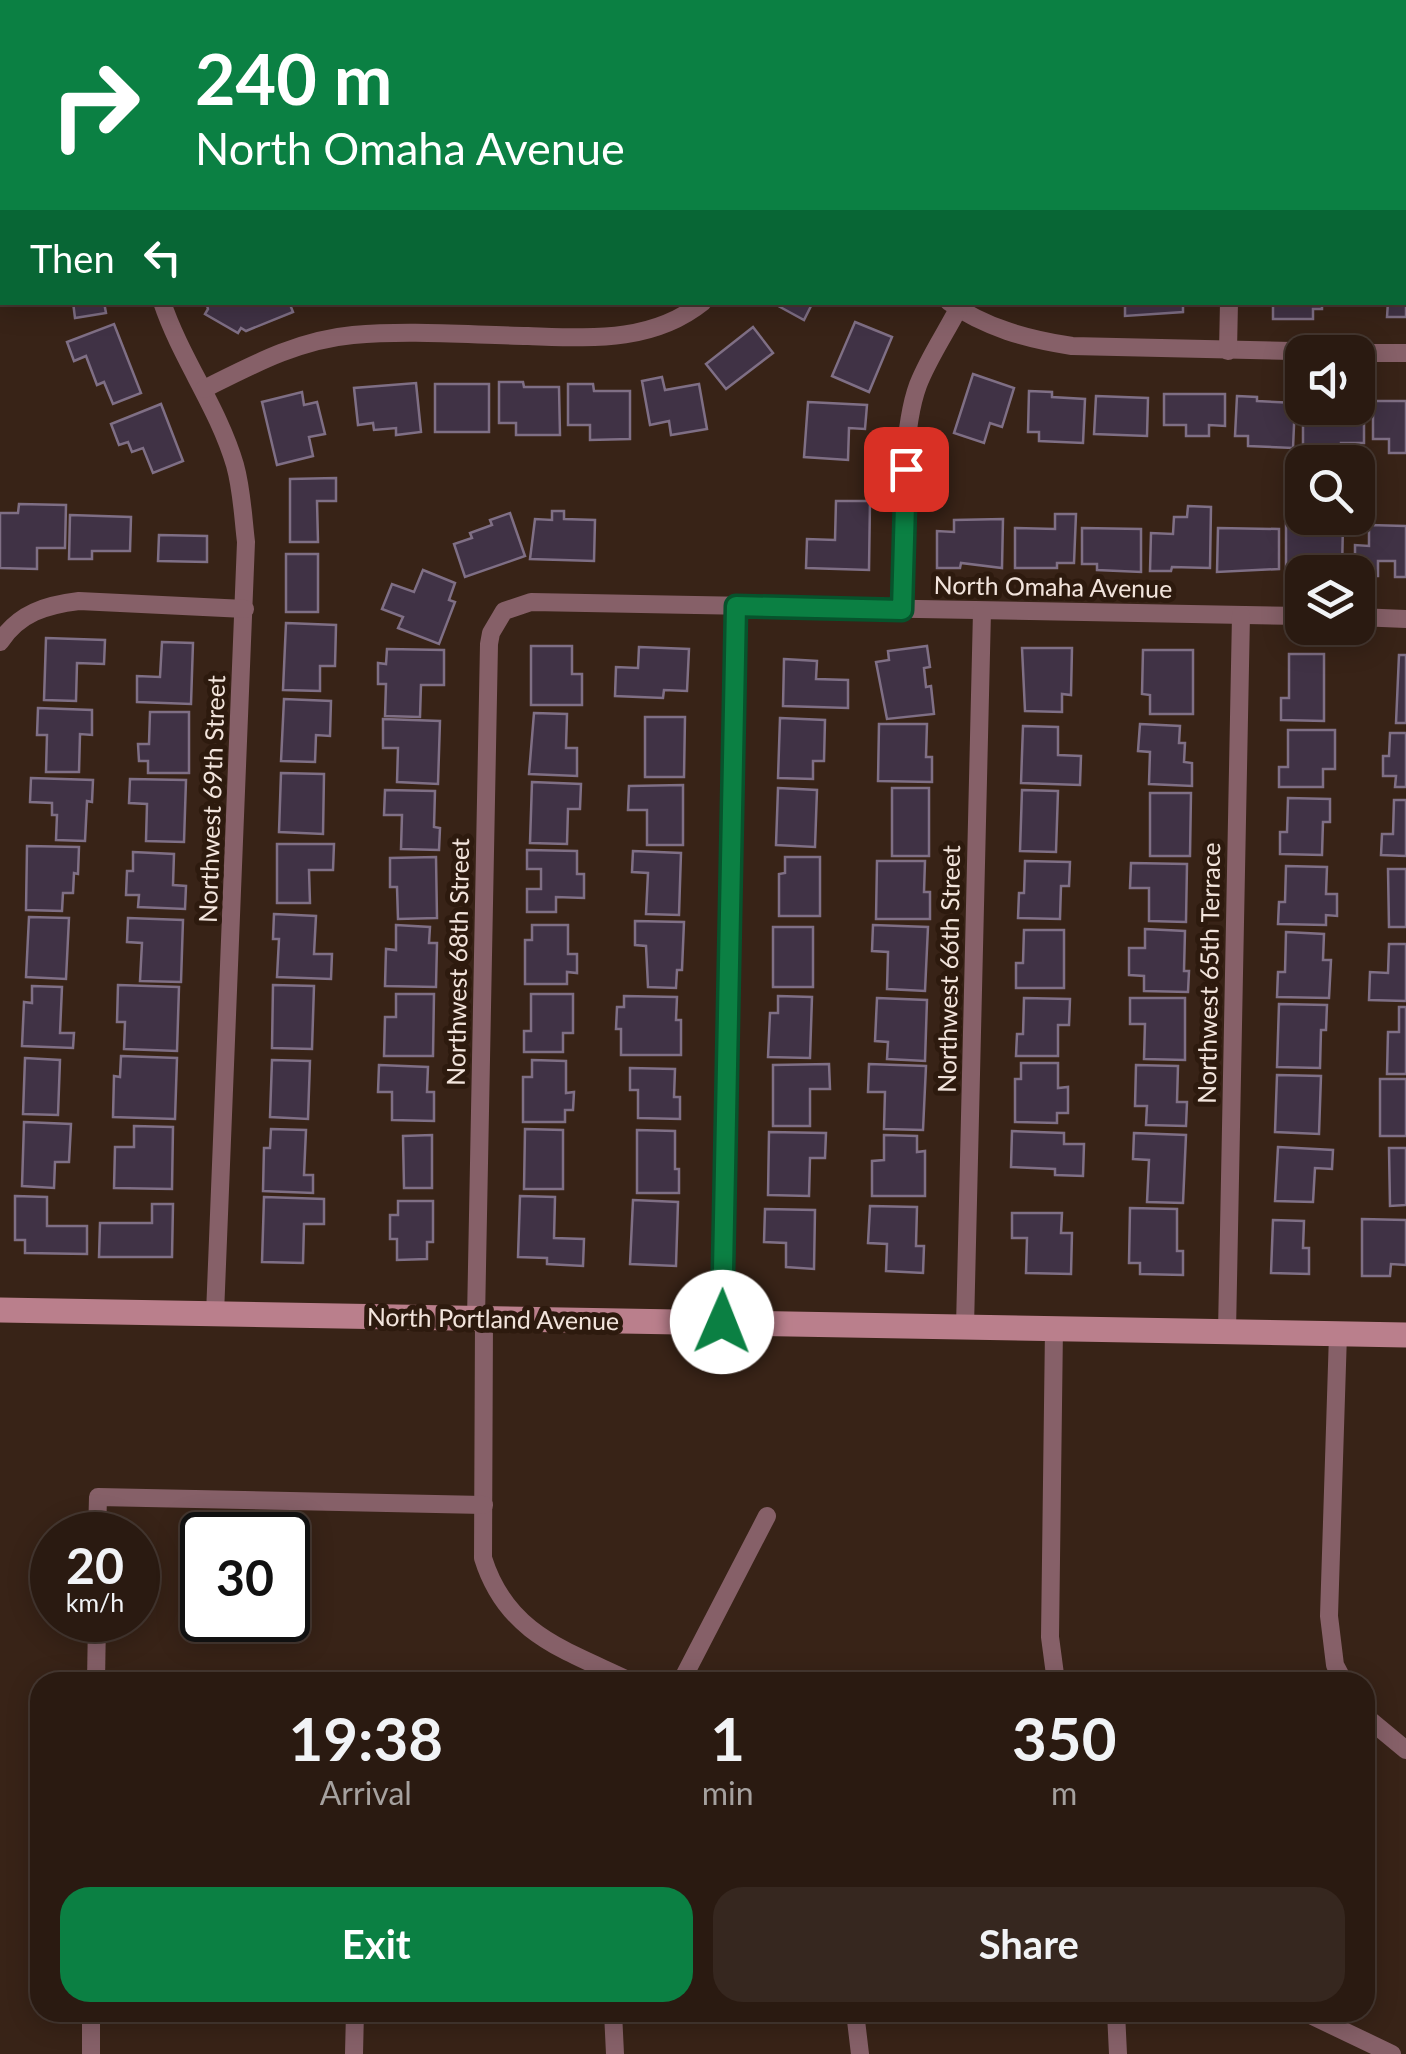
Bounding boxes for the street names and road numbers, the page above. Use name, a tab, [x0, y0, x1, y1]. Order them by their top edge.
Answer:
street label: North Omaha Avenue	[933, 569, 1173, 603]
street label: Northwest 69th Street	[192, 675, 230, 923]
street label: Northwest 68th Street	[440, 838, 474, 1086]
street label: Northwest 65th Terrace	[1191, 842, 1225, 1104]
street label: Northwest 66th Street	[931, 845, 965, 1093]
street label: North Portland Avenue	[367, 1301, 620, 1335]

